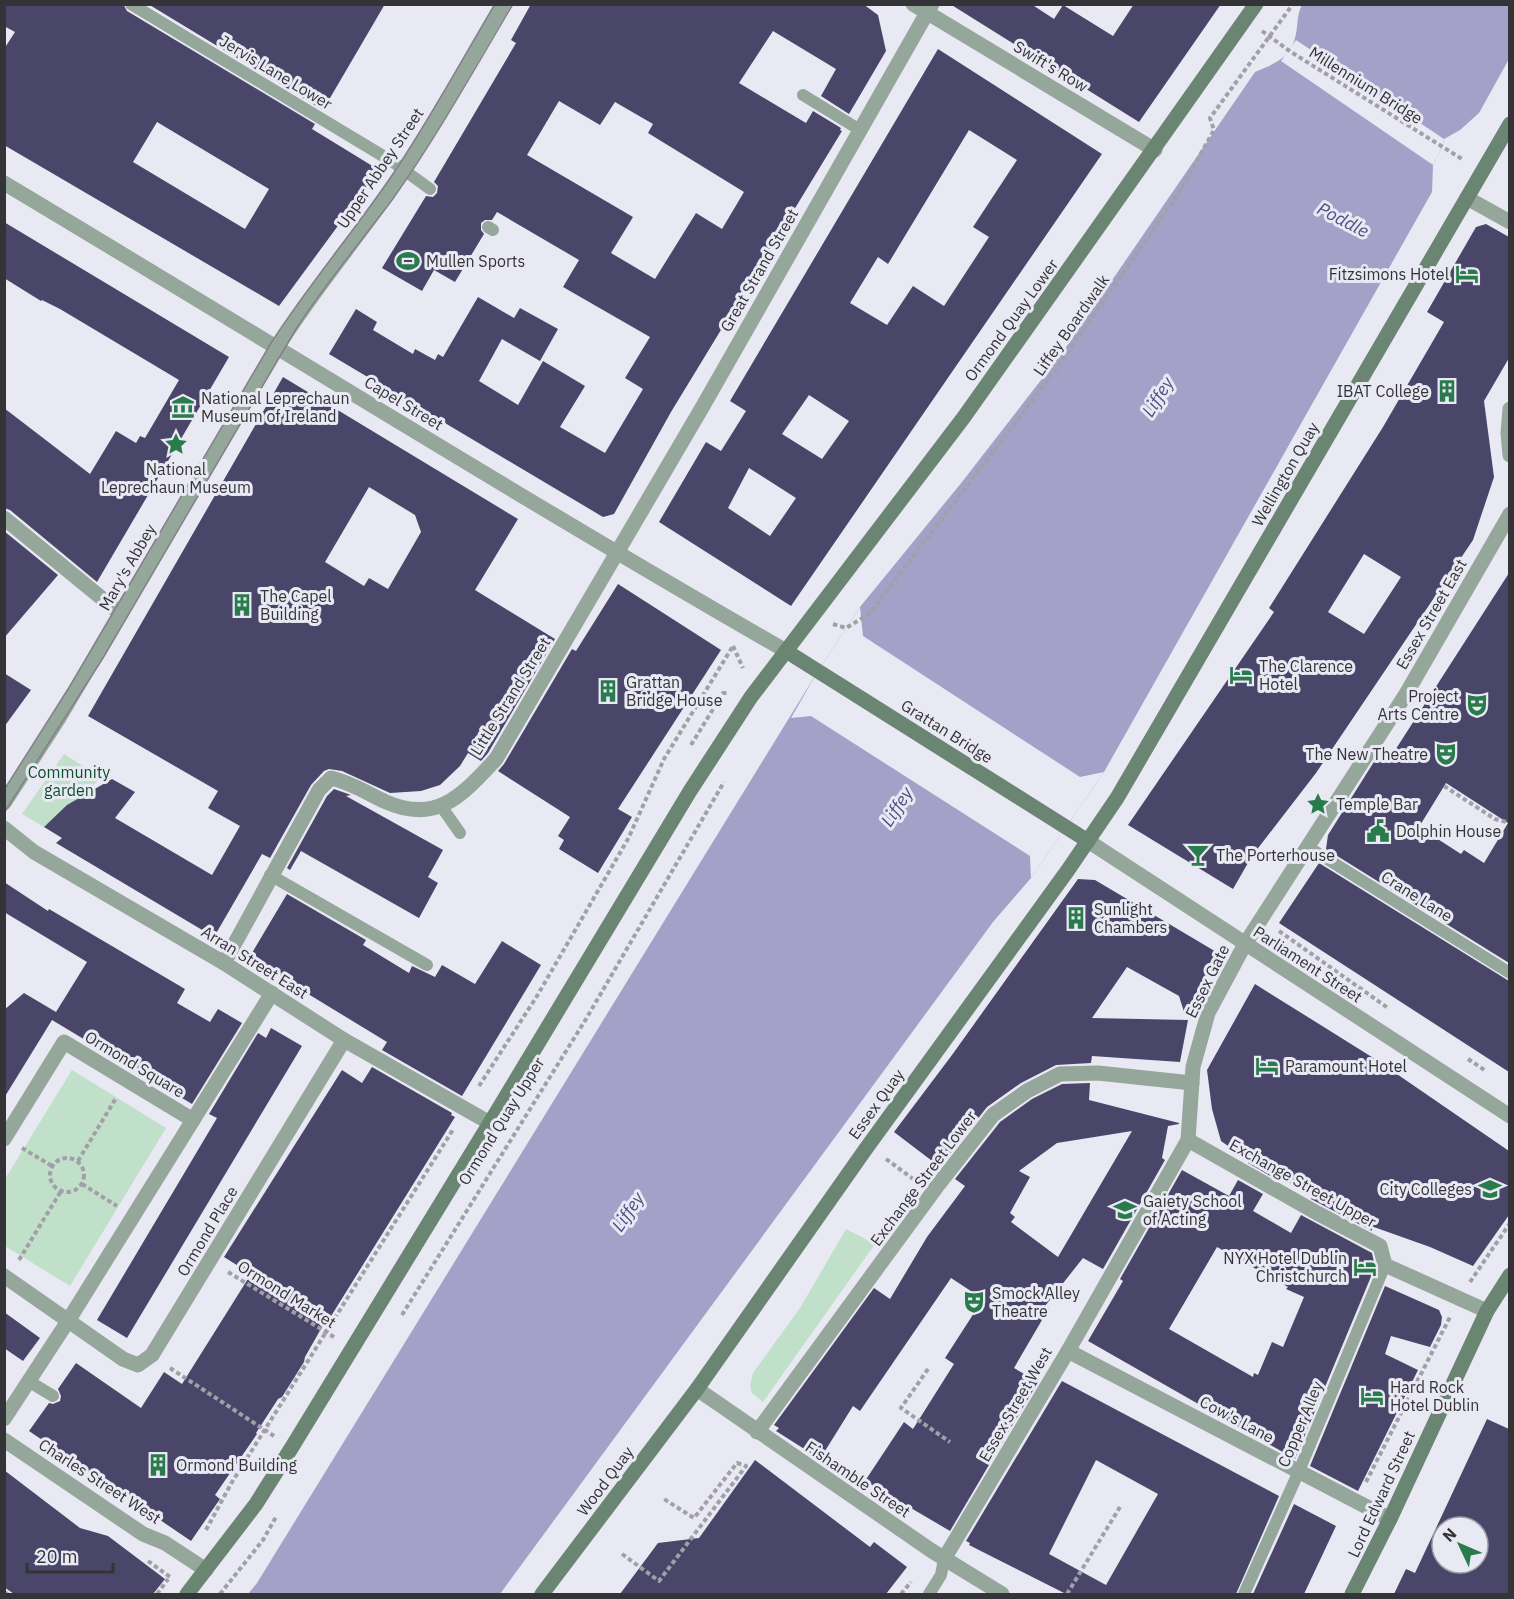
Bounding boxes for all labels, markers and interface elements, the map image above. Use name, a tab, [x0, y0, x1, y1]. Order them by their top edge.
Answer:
street label: Jervis Lane Lower	[216, 30, 336, 114]
street label: Swift's Row	[1010, 36, 1092, 96]
street label: Millennium Bridge	[1306, 42, 1427, 128]
street label: Upper Abbey Street	[332, 104, 428, 232]
water label: Poddle	[1313, 197, 1373, 242]
street label: Great Strand Street	[716, 205, 802, 335]
sports icon: Mullen Sports	[395, 248, 421, 274]
place label: Mullen Sports	[426, 251, 525, 271]
street label: Ormond Quay Lower	[960, 255, 1062, 385]
hotel icon: Fitzsimons Hotel	[1454, 261, 1480, 287]
place label: Fitzsimons Hotel	[1329, 264, 1449, 284]
street label: Liffey Boardwalk	[1029, 270, 1114, 380]
street label: Capel Street	[361, 372, 447, 434]
water label: Liffey	[1137, 372, 1179, 421]
building icon: IBAT College	[1434, 378, 1460, 404]
place label: IBAT College	[1337, 381, 1429, 401]
place label: National Leprechaun Museum of Ireland	[201, 388, 350, 426]
museum icon: National Leprechaun Museum of Ireland	[170, 394, 196, 420]
street label: Wellington Quay	[1247, 418, 1323, 530]
place icon: National Leprechaun Museum	[163, 431, 189, 457]
place label: National Leprechaun Museum	[101, 459, 251, 497]
street label: Mary's Abbey	[94, 520, 160, 614]
street label: Essex Street East	[1391, 555, 1471, 673]
place label: The Capel Building	[260, 586, 332, 624]
building icon: The Capel Building	[229, 592, 255, 618]
street label: Little Strand Street	[466, 633, 554, 759]
place label: The Clarence Hotel	[1259, 656, 1353, 694]
hotel icon: The Clarence Hotel	[1228, 662, 1254, 688]
place label: Grattan Bridge House	[626, 672, 723, 710]
building icon: Grattan Bridge House	[595, 678, 621, 704]
place label: Project Arts Centre	[1378, 686, 1459, 724]
theatre icon: Project Arts Centre	[1464, 692, 1490, 718]
street label: Grattan Bridge	[897, 695, 997, 767]
theatre icon: The New Theatre	[1433, 741, 1459, 767]
place label: The New Theatre	[1305, 744, 1428, 764]
park label: Community garden	[28, 762, 110, 800]
water label: Liffey	[875, 782, 918, 831]
place icon: Temple Bar	[1305, 791, 1331, 817]
place label: Temple Bar	[1336, 794, 1418, 814]
public building icon: Dolphin House	[1365, 818, 1391, 844]
place label: Dolphin House	[1396, 821, 1501, 841]
bar icon: The Porterhouse	[1185, 842, 1211, 868]
place label: The Porterhouse	[1216, 845, 1335, 865]
street label: Crane Lane	[1378, 866, 1457, 926]
place label: Sunlight Chambers	[1094, 899, 1167, 937]
building icon: Sunlight Chambers	[1063, 905, 1089, 931]
street label: Arran Street East	[198, 921, 312, 1003]
street label: Parliament Street	[1250, 921, 1366, 1007]
street label: Essex Gate	[1181, 941, 1233, 1021]
street label: Ormond Square	[81, 1026, 189, 1102]
street label: Ormond Quay Upper	[454, 1053, 548, 1189]
hotel icon: Paramount Hotel	[1254, 1053, 1280, 1079]
place label: Paramount Hotel	[1285, 1056, 1407, 1076]
street label: Essex Quay	[844, 1065, 908, 1143]
street label: Exchange Street Lower	[866, 1106, 980, 1250]
street label: Exchange Street Upper	[1226, 1134, 1380, 1232]
school or university icon: City Colleges	[1477, 1176, 1503, 1202]
place label: City Colleges	[1379, 1179, 1472, 1199]
street label: Ormond Place	[172, 1182, 242, 1280]
water label: Liffey	[606, 1187, 650, 1236]
place label: Gaiety School of Acting	[1143, 1191, 1242, 1229]
school or university icon: Gaiety School of Acting	[1112, 1197, 1138, 1223]
place label: NYX Hotel Dublin Christchurch	[1223, 1248, 1347, 1286]
hotel icon: NYX Hotel Dublin Christchurch	[1352, 1254, 1378, 1280]
street label: Ormond Market	[234, 1256, 340, 1332]
place label: Smock Alley Theatre	[992, 1283, 1080, 1321]
theatre icon: Smock Alley Theatre	[961, 1289, 987, 1315]
street label: Essex Street West	[974, 1343, 1056, 1465]
place label: Hard Rock Hotel Dublin	[1390, 1377, 1479, 1415]
street label: Copper Alley	[1273, 1378, 1327, 1470]
hotel icon: Hard Rock Hotel Dublin	[1359, 1383, 1385, 1409]
street label: Cow's Lane	[1196, 1391, 1278, 1447]
street label: Lord Edward Street	[1343, 1427, 1419, 1561]
street label: Charles Street West	[35, 1434, 165, 1528]
street label: Fishamble Street	[802, 1436, 914, 1522]
street label: Wood Quay	[572, 1442, 638, 1520]
building icon: Ormond Building	[145, 1452, 171, 1478]
place label: Ormond Building	[176, 1455, 298, 1475]
north arrow	[1430, 1515, 1490, 1575]
text: N	[1438, 1523, 1460, 1546]
scale bar	[27, 1536, 112, 1574]
text: 20 m	[36, 1545, 78, 1568]

